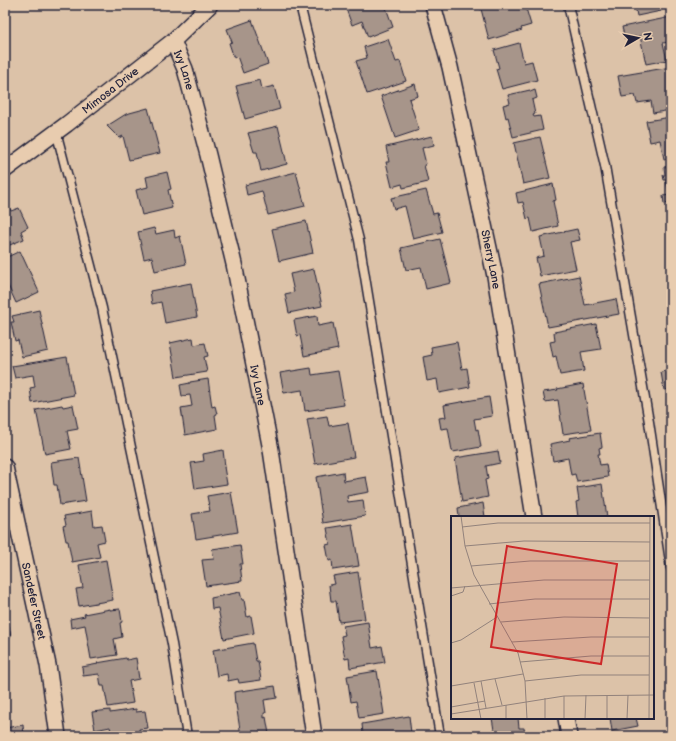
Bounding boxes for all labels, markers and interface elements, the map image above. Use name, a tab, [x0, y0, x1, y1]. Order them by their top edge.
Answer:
north arrow	[618, 18, 658, 58]
text: N	[640, 31, 654, 42]
street label: Ivy Lane	[171, 48, 197, 92]
street label: Mimosa Drive	[79, 64, 141, 116]
street label: Sherry Lane	[479, 229, 504, 290]
street label: Ivy Lane	[248, 364, 269, 407]
inset map	[451, 516, 654, 719]
street label: Sandefer Street	[19, 561, 49, 641]

